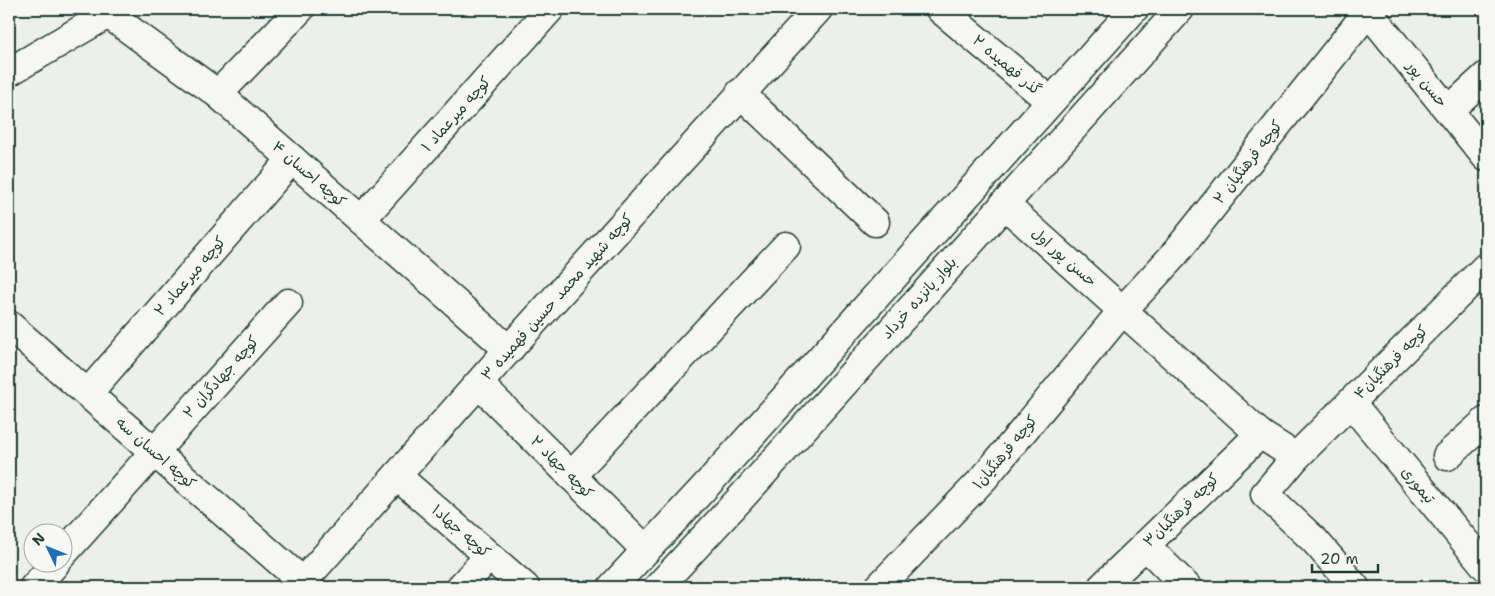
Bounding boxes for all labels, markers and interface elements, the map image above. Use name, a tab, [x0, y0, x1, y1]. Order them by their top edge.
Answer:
street label: گذر فهمیده ۲	[968, 30, 1046, 100]
street label: حسن پور	[1401, 56, 1452, 111]
street label: کوچه میرعماد ۱	[417, 72, 495, 156]
street label: کوچه فرهنگیان ۲	[1209, 116, 1287, 208]
street label: کوچه احسان ۴	[268, 136, 350, 212]
street label: کوچه شهید محمد حسین فهمیده ۳	[477, 209, 637, 385]
street label: حسن پور اول	[1027, 223, 1101, 291]
street label: کوچه میرعماد ۲	[150, 232, 230, 320]
street label: بلوار پانزده خرداد	[877, 253, 961, 343]
street label: کوچه فرهنگیان۴	[1350, 321, 1432, 403]
street label: کوچه جهادگران ۲	[179, 331, 263, 423]
street label: کوچه فرهنگیان۱	[968, 411, 1042, 493]
street label: کوچه احسان سه	[112, 413, 200, 493]
street label: کوچه جهاد ۲	[526, 431, 598, 503]
street label: تیموری	[1397, 462, 1440, 508]
street label: کوچه فرهنگیان۳	[1139, 469, 1223, 551]
street label: کوچه جهاد۱	[427, 500, 495, 562]
north arrow	[22, 524, 72, 574]
text: N	[28, 529, 49, 549]
scale bar	[1312, 541, 1379, 573]
text: 20 m	[1320, 549, 1359, 569]

